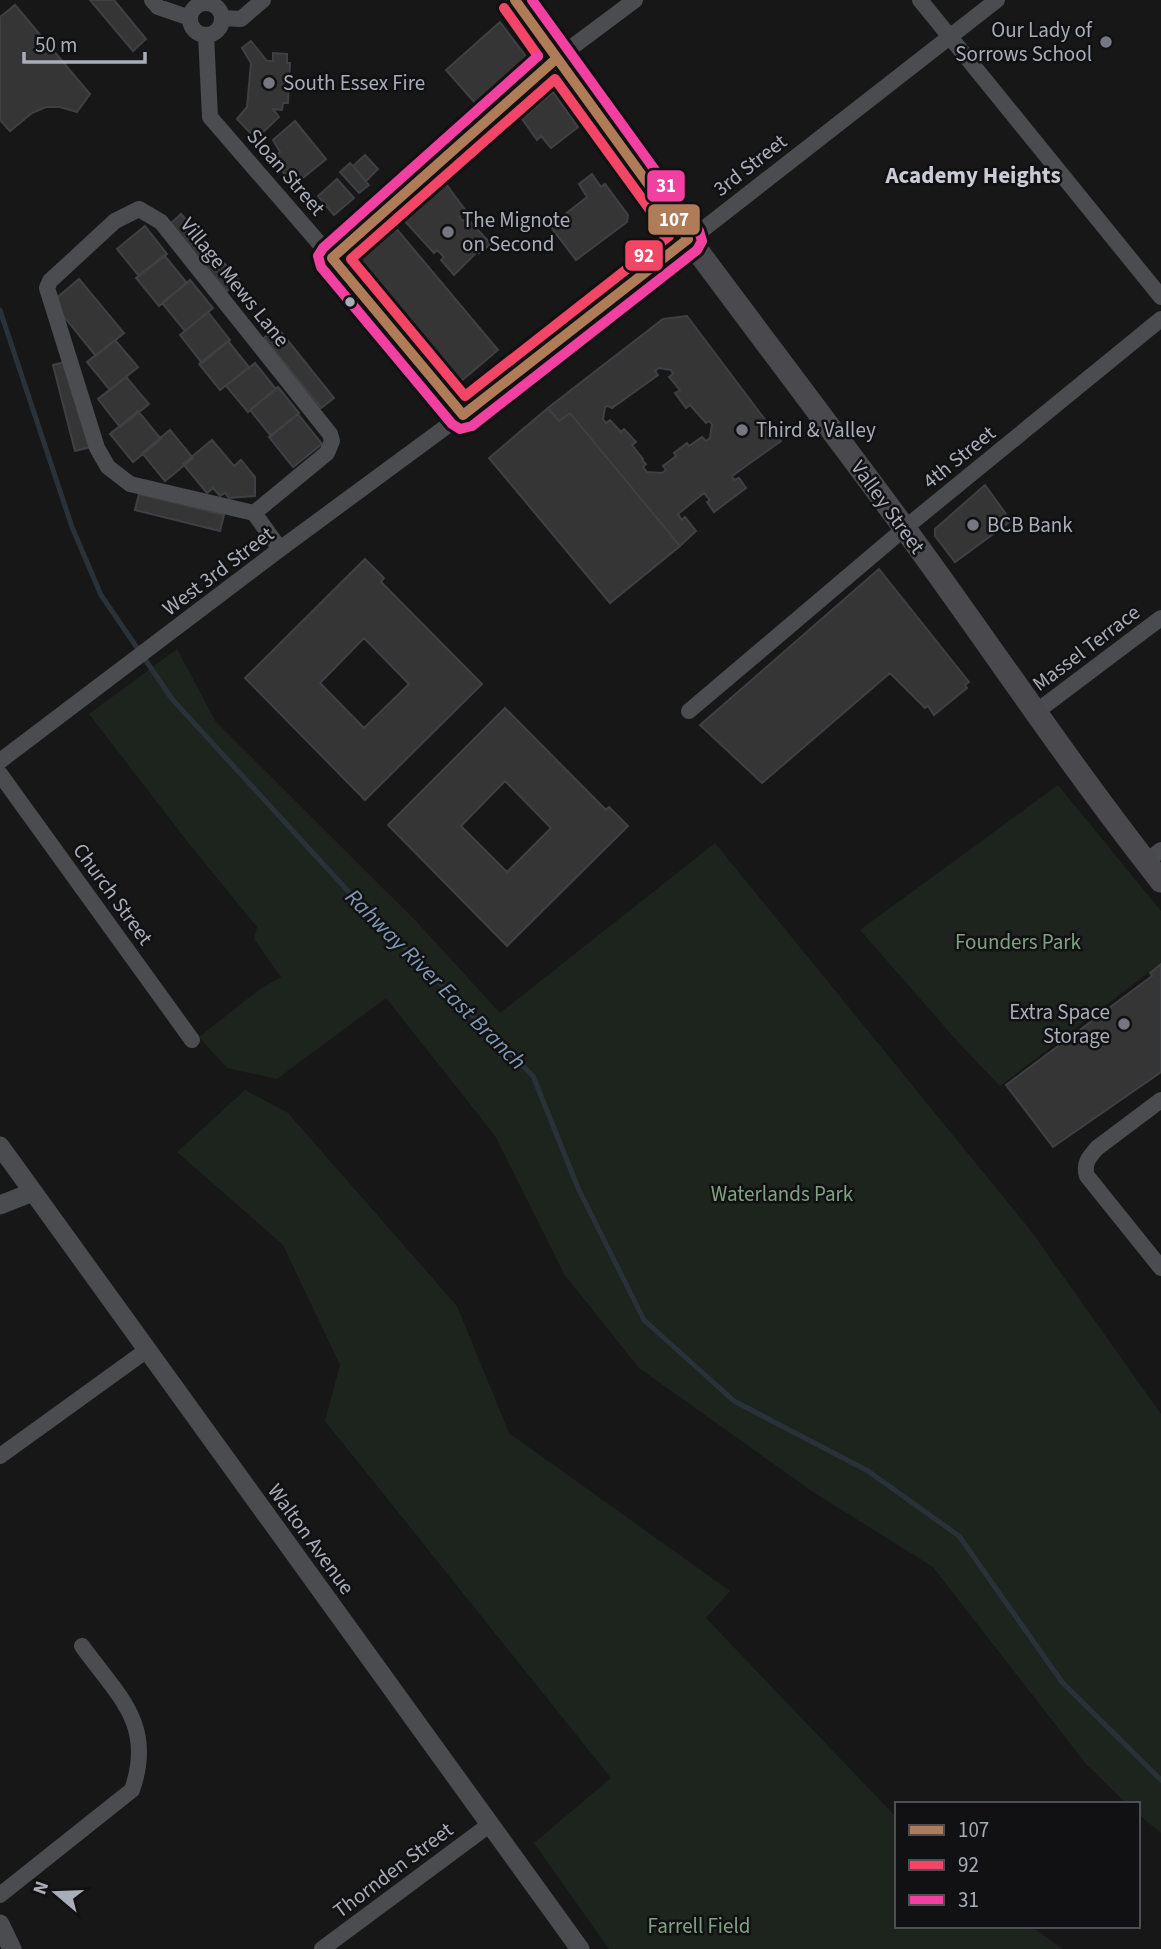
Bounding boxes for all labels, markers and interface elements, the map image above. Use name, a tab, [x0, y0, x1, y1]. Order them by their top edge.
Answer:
place label: Our Lady of Sorrows School	[955, 15, 1093, 69]
scale bar	[24, 21, 145, 65]
text: 50 m	[35, 30, 77, 60]
marker: Our Lady of Sorrows School	[1098, 34, 1114, 50]
place label: South Essex Fire	[283, 68, 425, 98]
marker: South Essex Fire	[261, 75, 277, 91]
street label: Sloan Street	[240, 122, 332, 222]
street label: 3rd Street	[707, 127, 793, 203]
district label: Academy Heights	[884, 159, 1061, 192]
line badge: 31	[646, 169, 686, 203]
text: 31	[656, 173, 676, 200]
line badge: 107	[647, 203, 701, 236]
place label: The Mignote on Second	[462, 205, 570, 259]
text: 107	[659, 207, 689, 234]
street label: Village Mews Lane	[173, 211, 297, 353]
marker: The Mignote on Second	[440, 224, 456, 240]
line badge: 92	[624, 239, 664, 272]
text: 92	[634, 243, 654, 270]
unlabelled marker	[343, 295, 357, 309]
place label: Third & Valley	[756, 415, 876, 445]
street label: 4th Street	[916, 418, 1002, 496]
marker: Third & Valley	[734, 422, 750, 438]
street label: Valley Street	[844, 454, 932, 560]
place label: BCB Bank	[987, 510, 1073, 540]
marker: BCB Bank	[965, 517, 981, 533]
street label: West 3rd Street	[156, 519, 280, 623]
street label: Massel Terrace	[1026, 598, 1146, 698]
street label: Church Street	[66, 837, 160, 951]
water label: Rahway River East Branch	[338, 881, 534, 1077]
park label: Founders Park	[955, 927, 1082, 957]
place label: Extra Space Storage	[1009, 997, 1110, 1051]
marker: Extra Space Storage	[1116, 1016, 1132, 1032]
park label: Waterlands Park	[711, 1179, 854, 1209]
street label: Walton Avenue	[260, 1477, 362, 1601]
legend	[895, 1802, 1140, 1928]
street label: Thornden Street	[327, 1815, 459, 1925]
text: 107	[958, 1815, 989, 1845]
text: 92	[958, 1850, 979, 1880]
north arrow	[21, 1858, 91, 1928]
text: N	[27, 1878, 56, 1898]
text: 31	[958, 1885, 979, 1915]
park label: Farrell Field	[648, 1911, 750, 1941]

